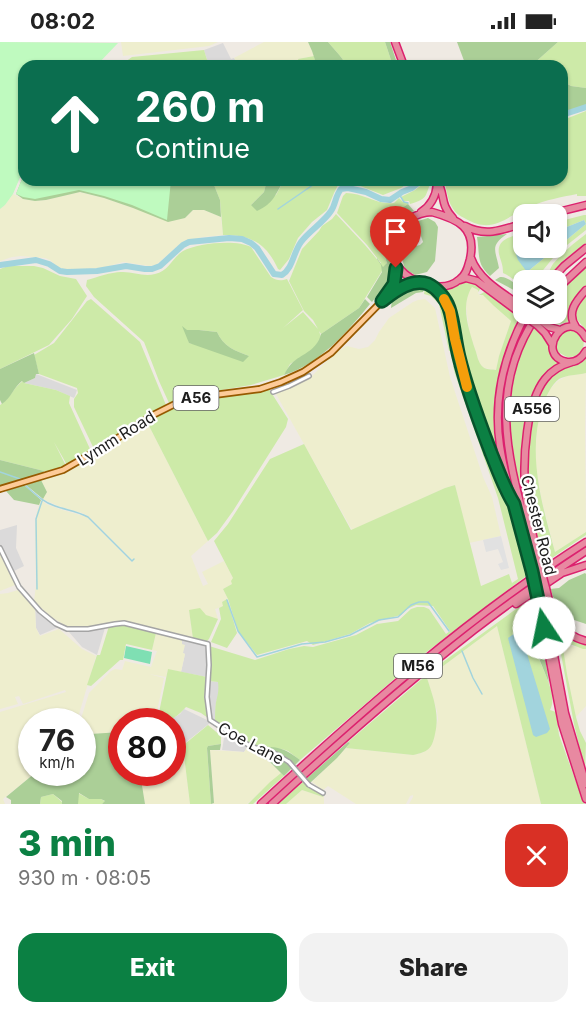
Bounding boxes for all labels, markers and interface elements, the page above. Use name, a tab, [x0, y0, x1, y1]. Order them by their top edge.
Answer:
text: 08:02	[30, 8, 95, 34]
text: 260 m	[135, 81, 265, 132]
icon: ahead	[36, 84, 114, 162]
text: Continue	[135, 132, 250, 165]
map controls	[513, 204, 567, 324]
button: sound	[513, 204, 567, 258]
pin	[370, 206, 421, 268]
icon: arrive	[379, 215, 412, 248]
button: layers	[513, 270, 567, 324]
road number: A56	[174, 386, 218, 410]
road number: A556	[505, 397, 559, 421]
street label: Lymm Road	[73, 406, 159, 470]
street label: Chester Road	[517, 473, 561, 577]
position arrow	[512, 596, 576, 660]
road number: M56	[394, 654, 442, 678]
speed limit sign: 80	[108, 708, 186, 786]
street label: Coe Lane	[215, 717, 287, 769]
text: 76	[39, 722, 75, 758]
text: km/h	[39, 753, 75, 772]
text: 3 min	[18, 821, 116, 865]
button: close	[505, 824, 568, 887]
text: 930 m · 08:05	[18, 866, 151, 890]
button: Exit	[18, 933, 287, 1002]
button: Share	[299, 933, 568, 1002]

